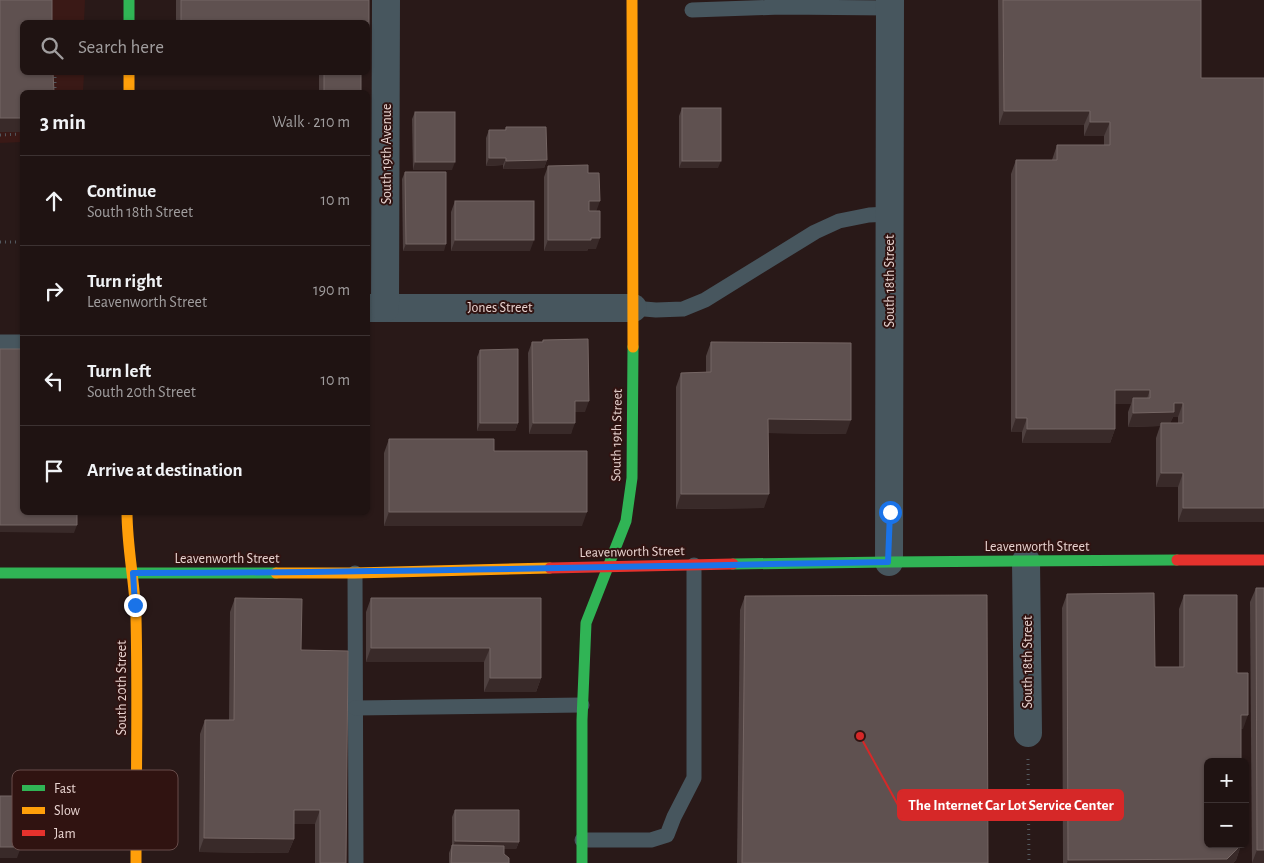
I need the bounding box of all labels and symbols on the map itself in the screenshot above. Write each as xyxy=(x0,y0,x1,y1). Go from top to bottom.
street label: South 19th Avenue xyxy=(380,104,394,204)
street label: South 18th Street xyxy=(883,234,897,327)
street label: Jones Street xyxy=(468,301,533,315)
street label: South 19th Street xyxy=(609,388,625,482)
route start xyxy=(879,501,902,524)
street label: Leavenworth Street xyxy=(984,540,1090,554)
street label: Leavenworth Street xyxy=(579,544,685,560)
street label: Leavenworth Street xyxy=(174,552,280,566)
route end xyxy=(124,594,147,617)
street label: South 18th Street xyxy=(1021,615,1035,708)
street label: South 20th Street xyxy=(115,640,129,736)
legend xyxy=(12,770,178,850)
text: Fast xyxy=(54,782,76,796)
callout: The Internet Car Lot Service Center xyxy=(898,790,1123,820)
text: The Internet Car Lot Service Center xyxy=(908,798,1115,813)
text: Slow xyxy=(54,804,81,818)
text: Jam xyxy=(54,827,76,841)

